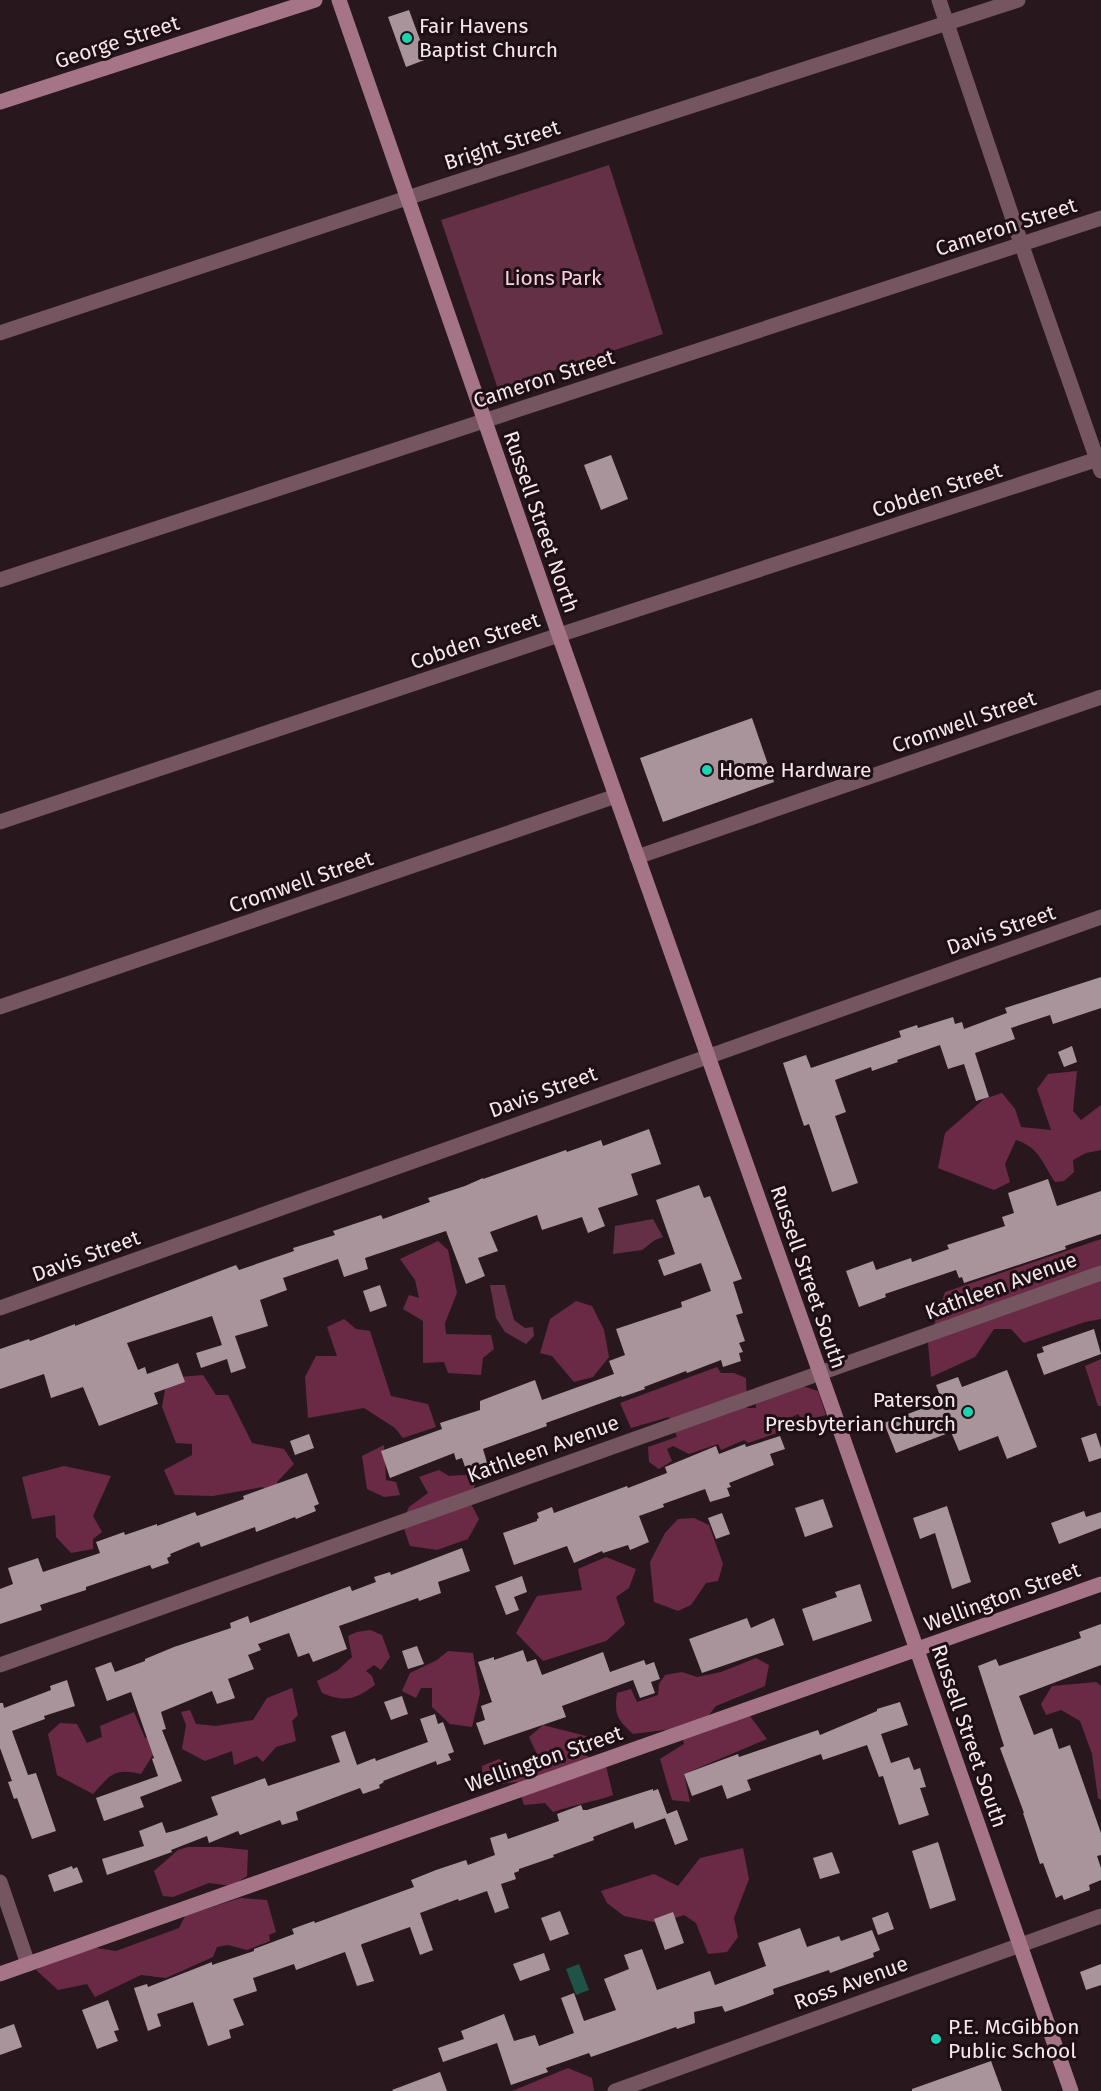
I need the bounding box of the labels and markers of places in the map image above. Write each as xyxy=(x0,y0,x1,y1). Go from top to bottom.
place label: Fair Havens Baptist Church xyxy=(419,13,558,63)
marker: Fair Havens Baptist Church xyxy=(400,31,414,45)
place label: Home Hardware xyxy=(719,757,871,783)
marker: Home Hardware xyxy=(700,763,714,777)
place label: Paterson Presbyterian Church xyxy=(765,1387,956,1437)
marker: Paterson Presbyterian Church xyxy=(961,1405,975,1419)
place label: P.E. McGibbon Public School xyxy=(948,2014,1080,2064)
marker: P.E. McGibbon Public School xyxy=(929,2032,943,2046)

